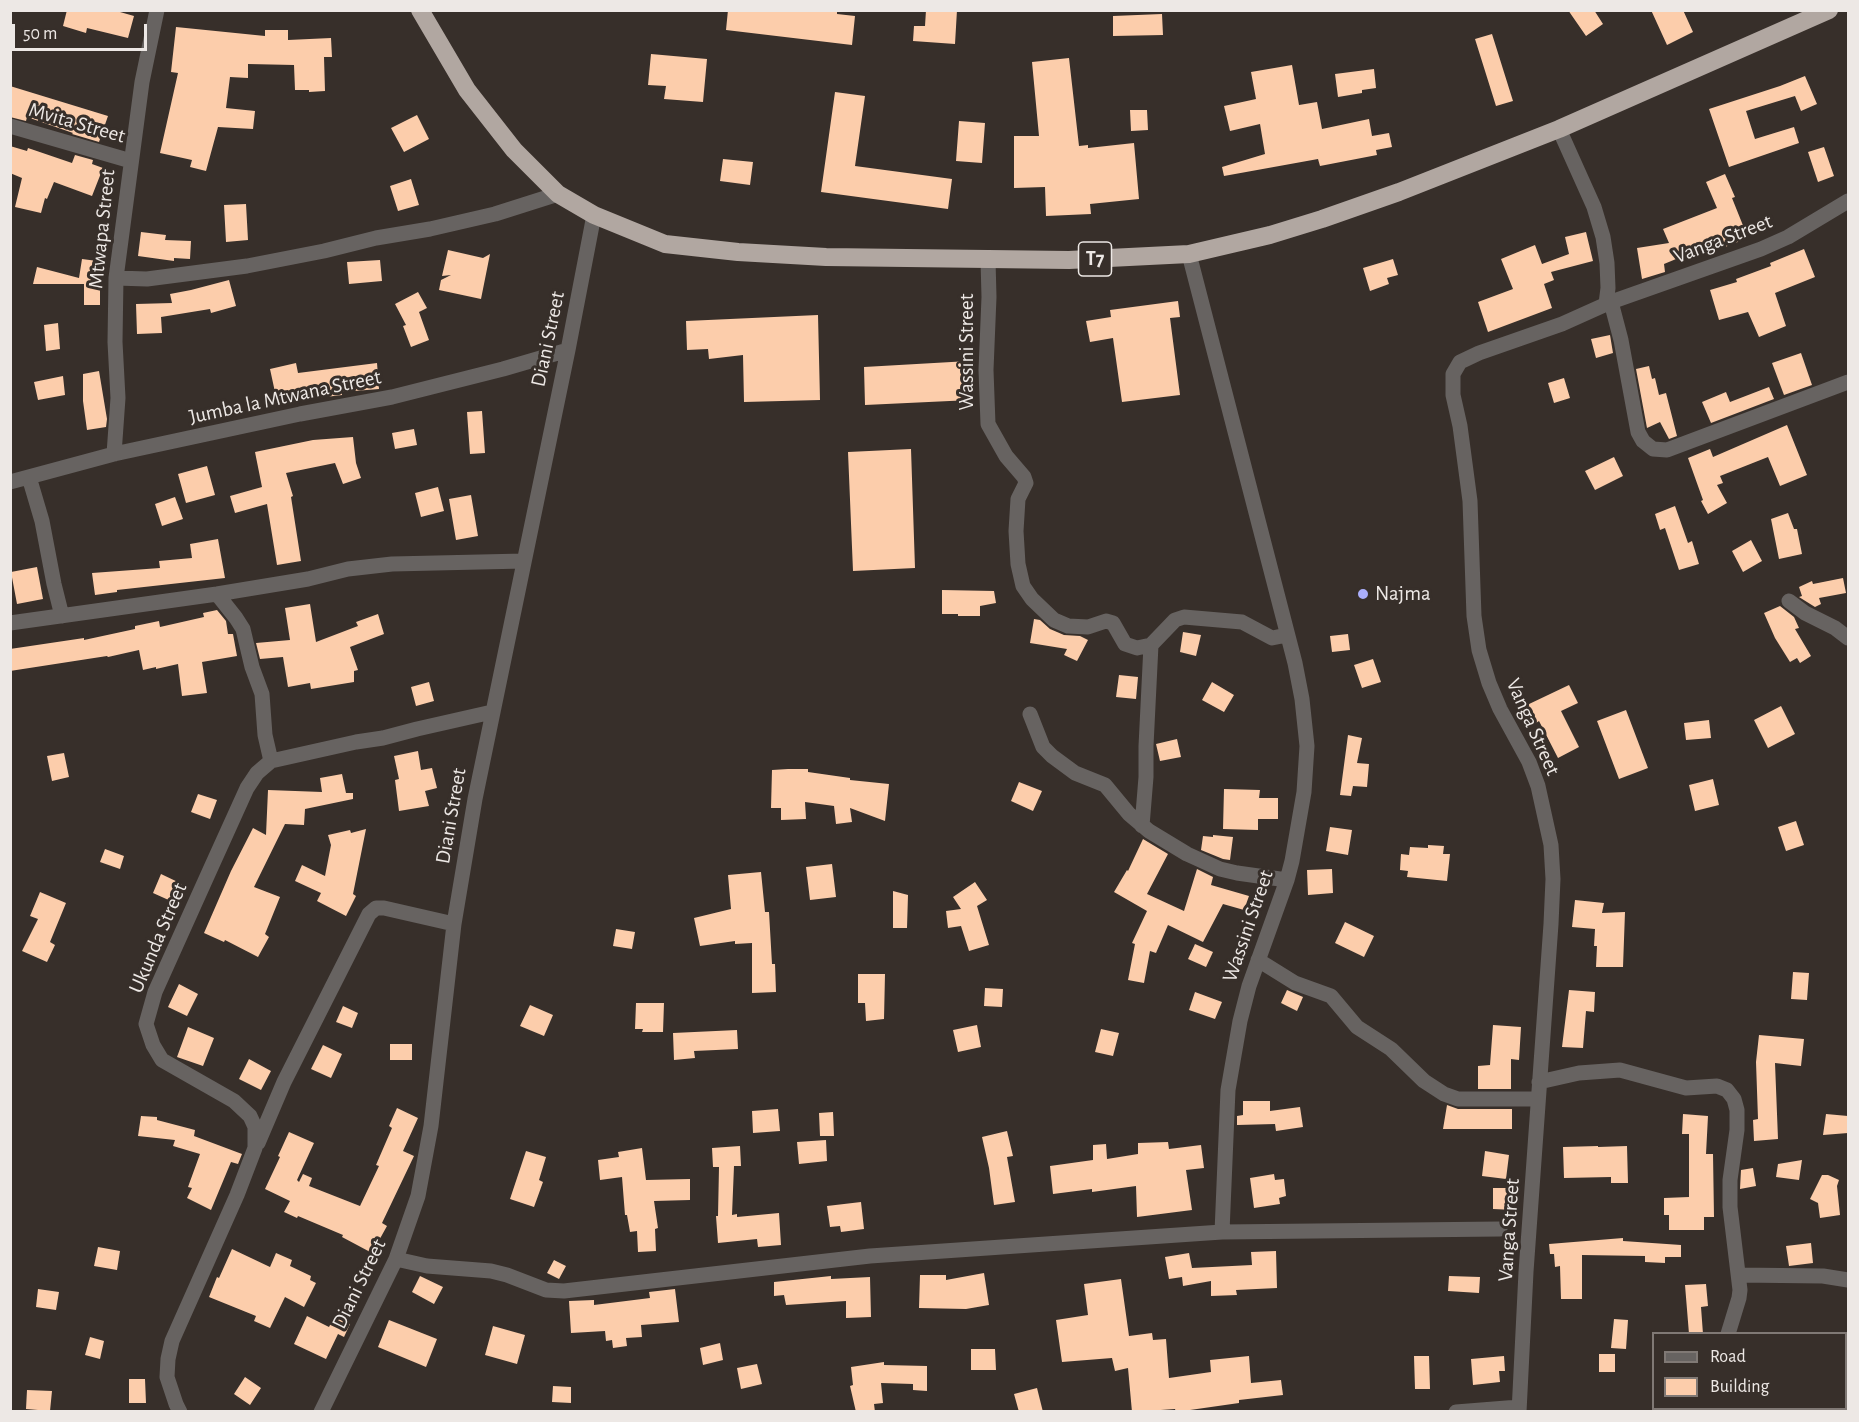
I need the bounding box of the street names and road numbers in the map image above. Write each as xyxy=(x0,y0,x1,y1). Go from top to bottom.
street label: Mvita Street xyxy=(26,97,128,149)
street label: Mtwapa Street xyxy=(83,168,121,290)
street label: Vanga Street xyxy=(1670,209,1776,269)
road number: T7 xyxy=(1078,242,1112,276)
street label: Diani Street xyxy=(526,289,570,389)
street label: Wassini Street xyxy=(954,294,980,410)
street label: Jumba la Mtwana Street xyxy=(187,364,383,430)
street label: Vanga Street xyxy=(1500,675,1566,779)
street label: Diani Street xyxy=(430,766,472,866)
street label: Wassini Street xyxy=(1217,867,1279,985)
street label: Ukunda Street xyxy=(123,879,193,997)
street label: Vanga Street xyxy=(1493,1177,1525,1283)
street label: Diani Street xyxy=(326,1235,392,1333)

